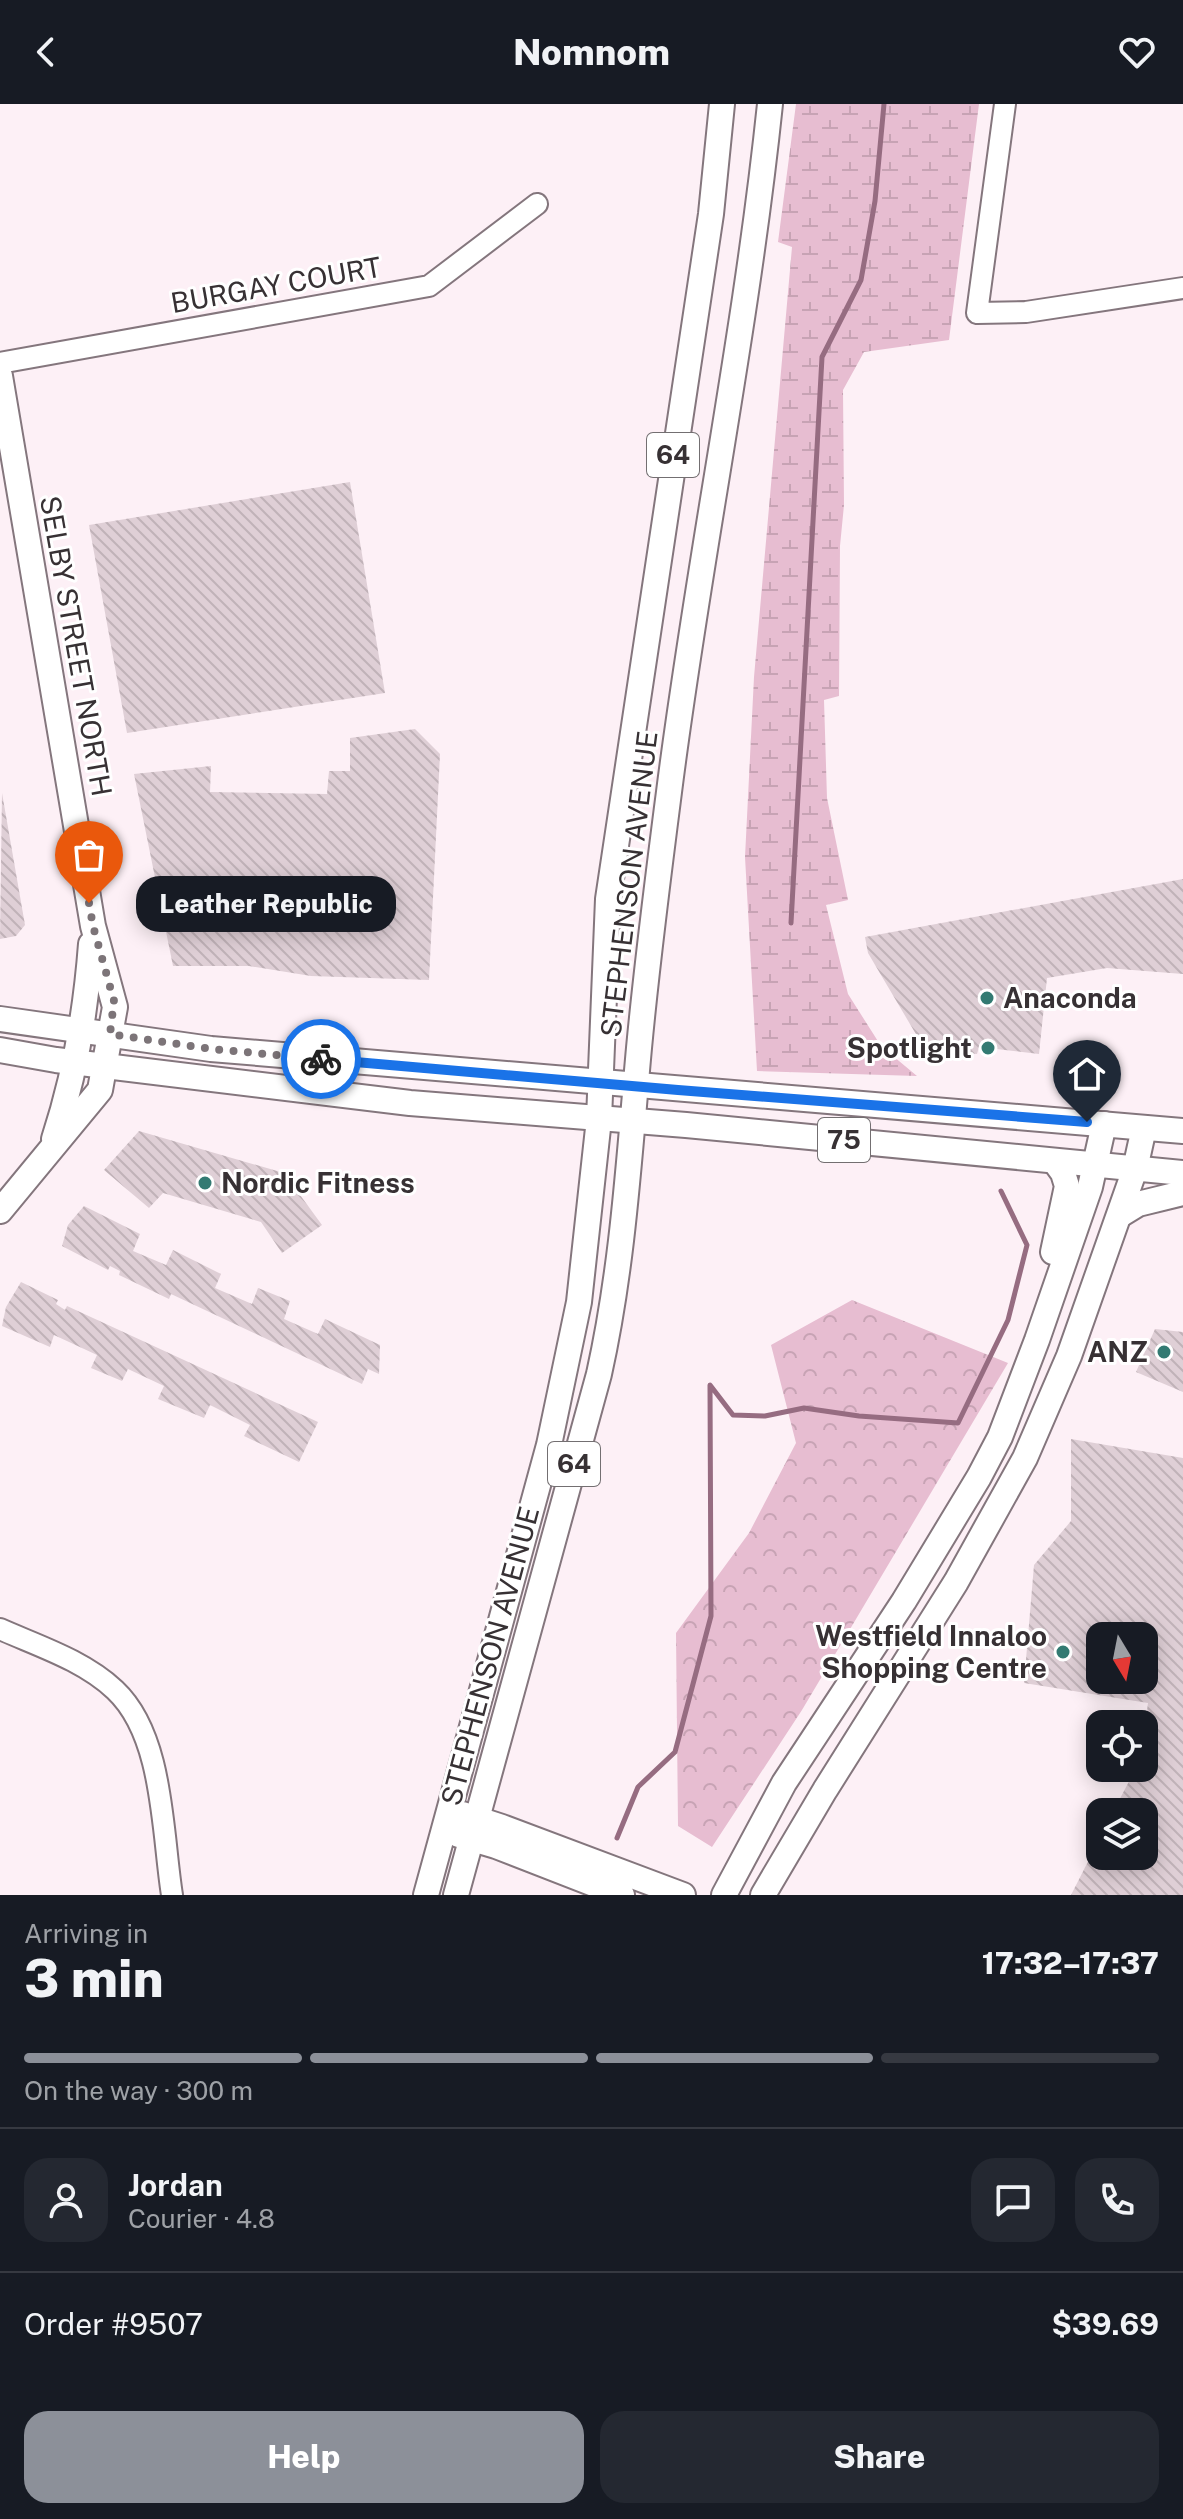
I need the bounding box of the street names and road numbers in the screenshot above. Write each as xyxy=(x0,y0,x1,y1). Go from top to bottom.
street label: BURGAY COURT xyxy=(168,250,384,319)
road number: 64 xyxy=(647,433,699,477)
street label: SELBY STREET NORTH xyxy=(34,493,119,799)
street label: STEPHENSON AVENUE xyxy=(593,729,664,1039)
road number: 75 xyxy=(818,1118,870,1162)
road number: 64 xyxy=(548,1442,600,1486)
street label: STEPHENSON AVENUE xyxy=(434,1503,545,1809)

